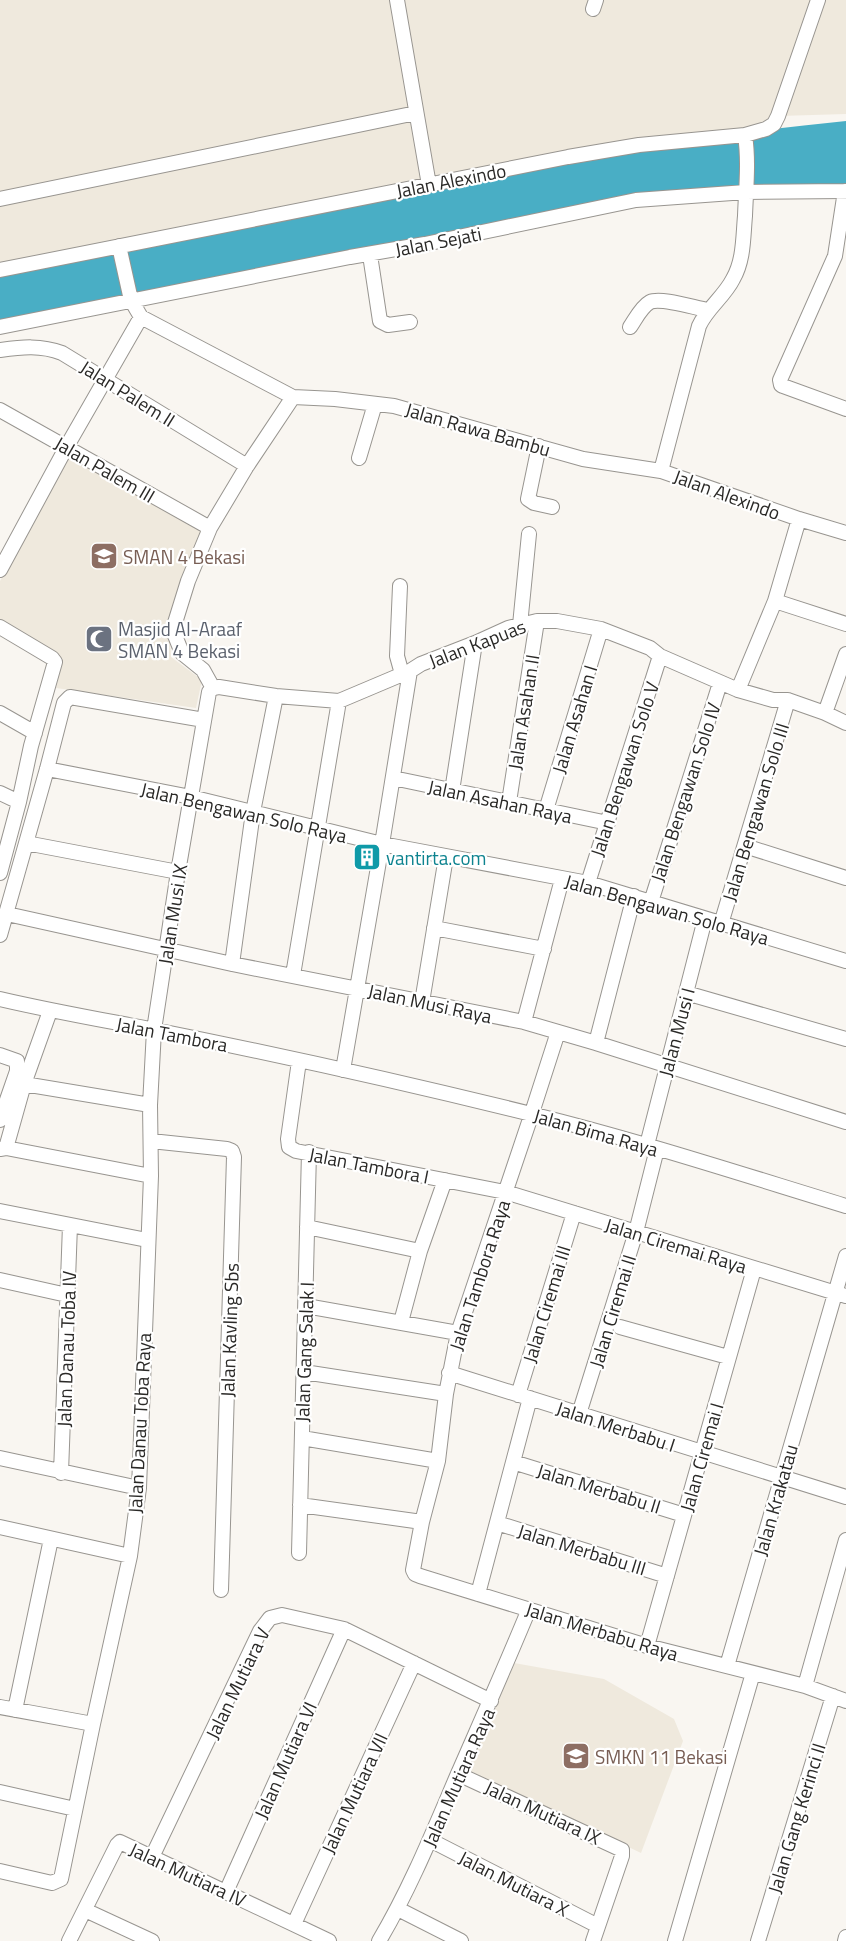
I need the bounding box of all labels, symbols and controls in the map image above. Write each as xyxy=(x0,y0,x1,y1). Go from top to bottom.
street label: Jalan Alexindo xyxy=(393,155,509,205)
street label: Jalan Sejati xyxy=(392,218,484,264)
street label: Jalan Palem II xyxy=(75,352,181,434)
street label: Jalan Rawa Bambu xyxy=(402,394,554,464)
street label: Jalan Palem III xyxy=(49,428,161,510)
street label: Jalan Alexindo xyxy=(670,461,784,527)
school or university icon: SMAN 4 Bekasi xyxy=(89,541,119,571)
place label: SMAN 4 Bekasi xyxy=(123,542,245,571)
street label: Jalan Kapuas xyxy=(424,611,530,675)
place label: Masjid Al-Araaf SMAN 4 Bekasi xyxy=(118,614,243,665)
mosque icon: Masjid Al-Araaf SMAN 4 Bekasi xyxy=(84,624,114,654)
street label: Jalan Asahan II xyxy=(500,652,546,772)
street label: Jalan Asahan I xyxy=(544,661,604,777)
street label: Jalan Bengawan Solo V xyxy=(582,678,666,860)
street label: Jalan Bengawan Solo IV xyxy=(642,699,728,885)
street label: Jalan Bengawan Solo III xyxy=(714,719,796,905)
street label: Jalan Asahan Raya xyxy=(425,772,575,831)
street label: Jalan Bengawan Solo Raya xyxy=(138,774,351,850)
building icon: vantirta.com xyxy=(352,842,382,872)
place label: vantirta.com xyxy=(386,843,486,872)
street label: Jalan Musi IX xyxy=(150,861,194,967)
street label: Jalan Bengawan Solo Raya xyxy=(562,866,773,952)
street label: Jalan Musi Raya xyxy=(365,976,495,1030)
street label: Jalan Musi I xyxy=(650,984,702,1080)
street label: Jalan Tambora xyxy=(114,1009,231,1059)
street label: Jalan Bima Raya xyxy=(530,1100,662,1164)
street label: Jalan Tambora I xyxy=(306,1139,432,1191)
street label: Jalan Tambora Raya xyxy=(441,1195,517,1354)
street label: Jalan Ciremai Raya xyxy=(601,1210,751,1281)
street label: Jalan Ciremai III xyxy=(514,1242,578,1366)
street label: Jalan Ciremai II xyxy=(581,1251,643,1371)
street label: Jalan Kavling Sbs xyxy=(212,1262,246,1398)
street label: Jalan Danau Toba IV xyxy=(49,1270,83,1428)
street label: Jalan Gang Salak I xyxy=(287,1281,321,1423)
street label: Jalan Danau Toba Raya xyxy=(120,1332,158,1514)
street label: Jalan Merbabu I xyxy=(553,1393,679,1459)
street label: Jalan Ciremai I xyxy=(672,1399,730,1515)
street label: Jalan Krakatau xyxy=(745,1441,805,1559)
street label: Jalan Merbabu II xyxy=(533,1455,665,1521)
street label: Jalan Merbabu III xyxy=(514,1516,650,1582)
street label: Jalan Merbabu Raya xyxy=(522,1594,683,1668)
street label: Jalan Mutiara V xyxy=(197,1622,277,1744)
street label: Jalan Mutiara VI xyxy=(246,1697,324,1823)
street label: Jalan Mutiara Raya xyxy=(414,1702,502,1851)
street label: Jalan Mutiara VII xyxy=(313,1728,395,1858)
street label: Jalan Gang Kerinci II xyxy=(759,1739,833,1897)
school or university icon: SMKN 11 Bekasi xyxy=(561,1741,591,1771)
place label: SMKN 11 Bekasi xyxy=(595,1742,727,1771)
street label: Jalan Mutiara IX xyxy=(480,1772,606,1852)
street label: Jalan Mutiara IV xyxy=(125,1834,251,1914)
street label: Jalan Mutiara X xyxy=(454,1843,575,1923)

